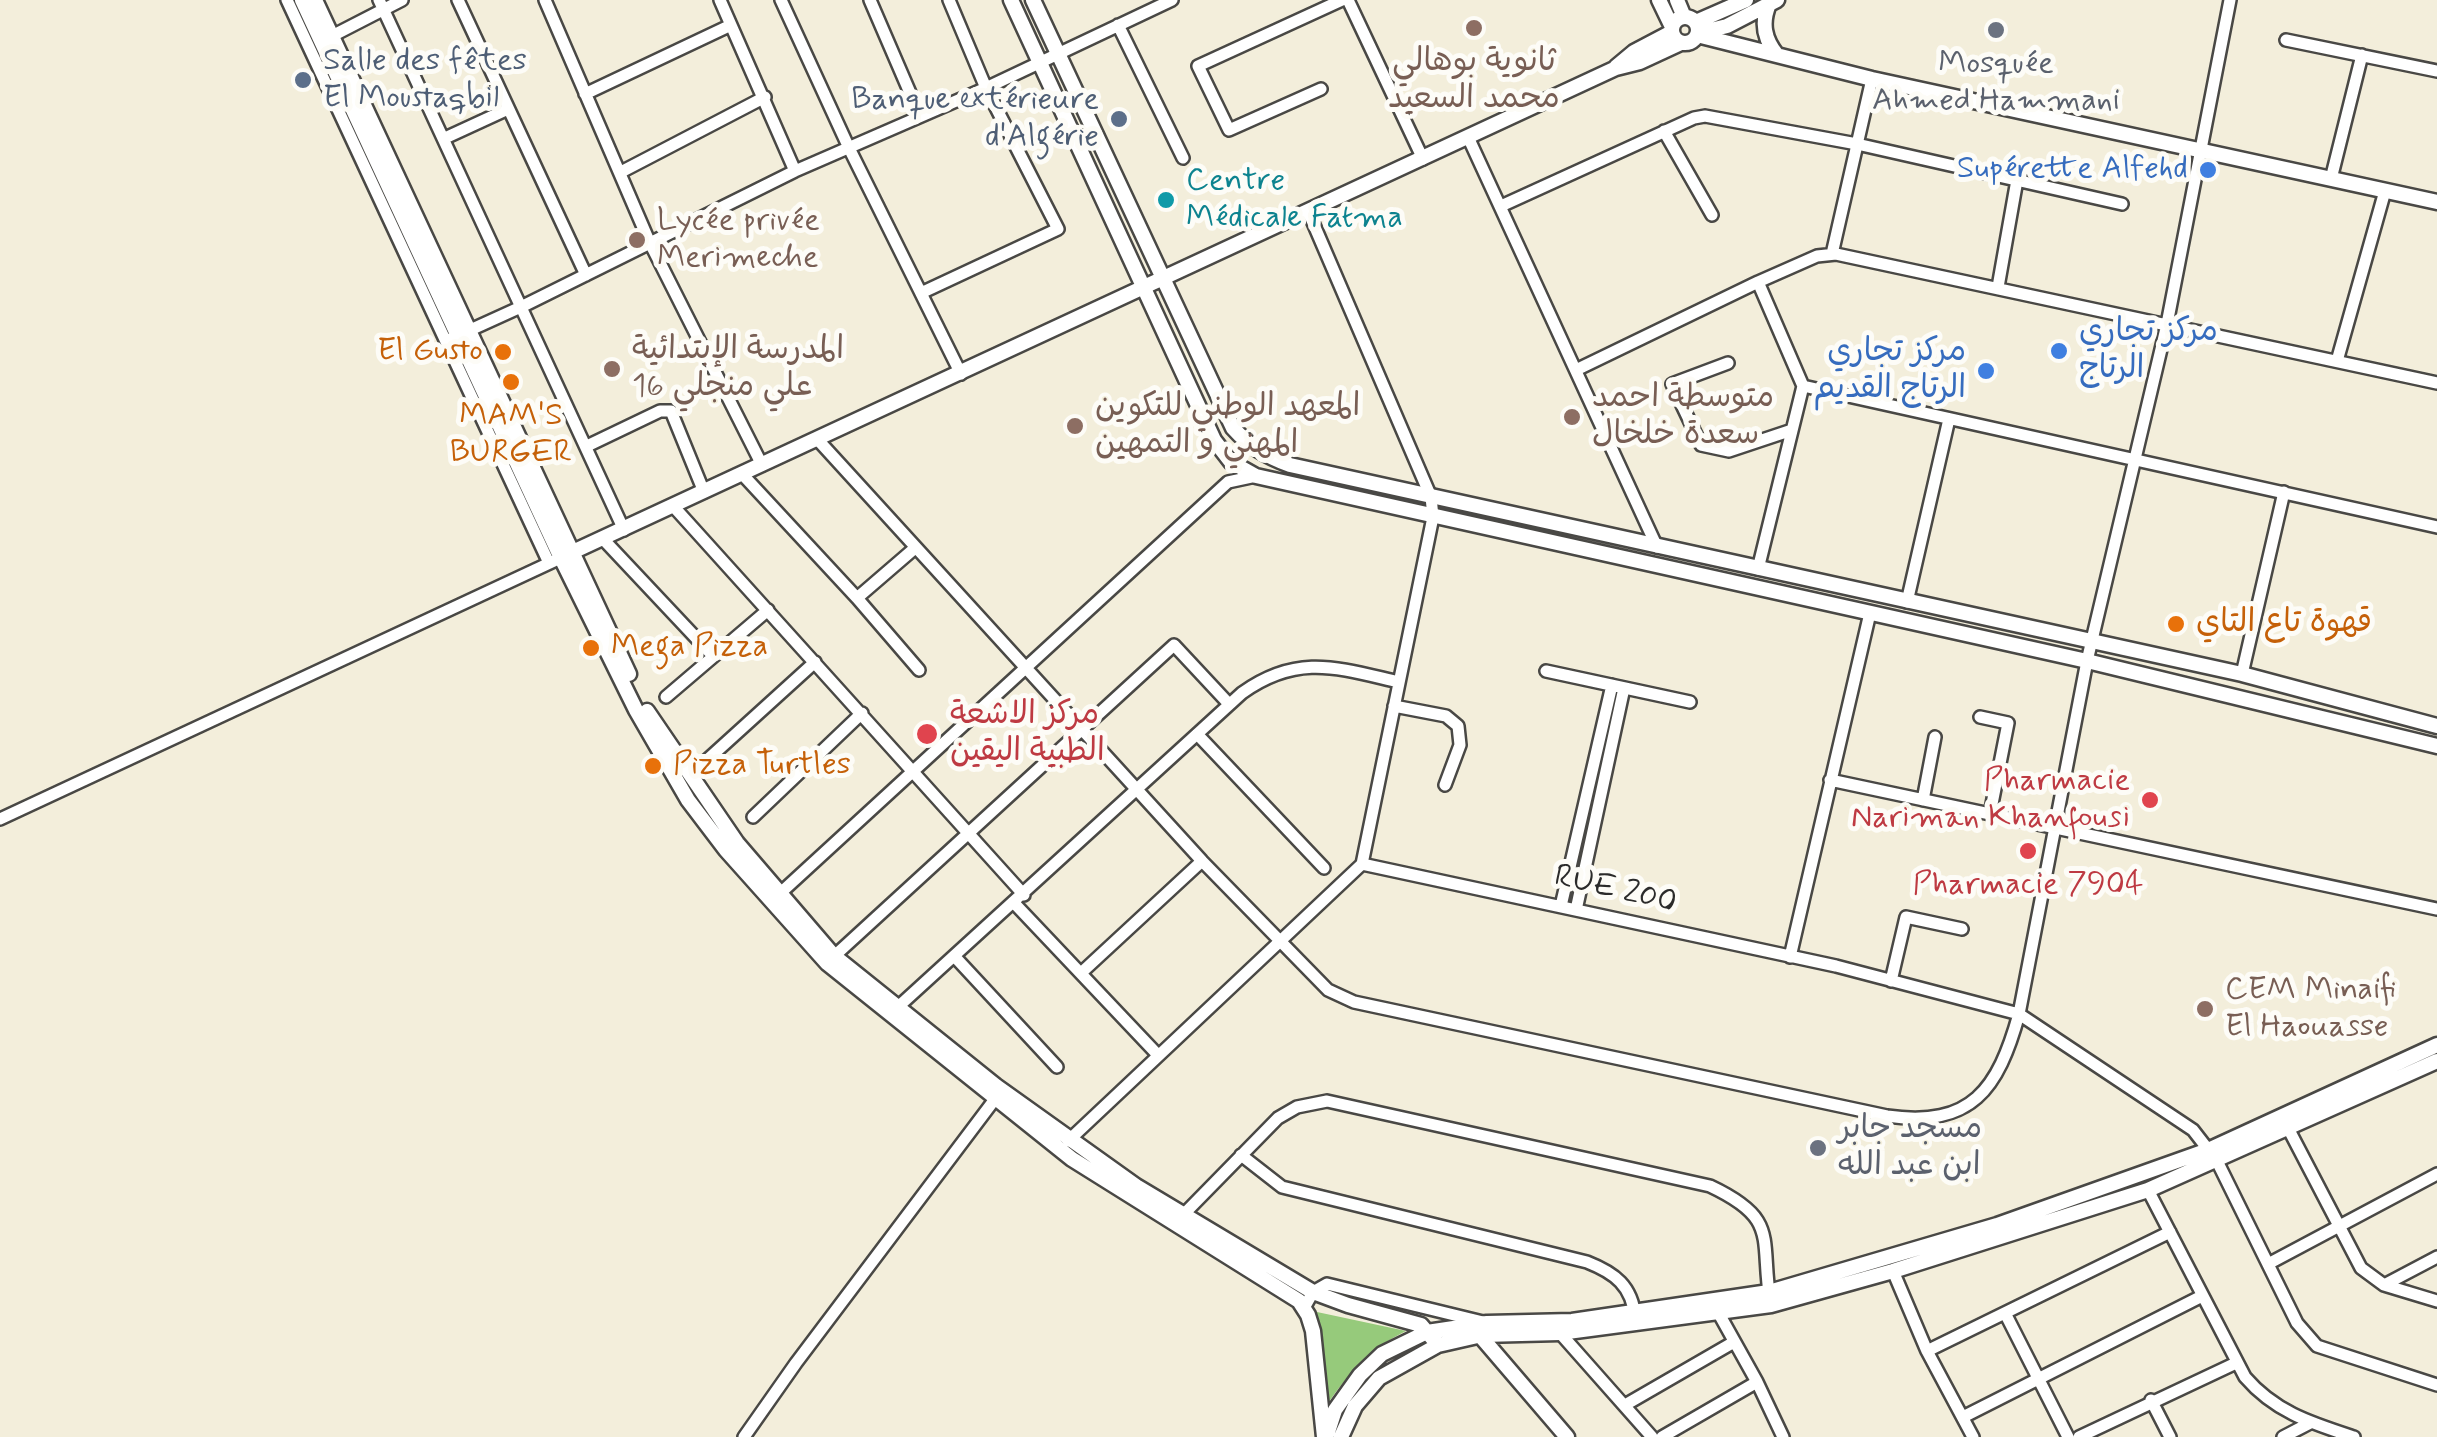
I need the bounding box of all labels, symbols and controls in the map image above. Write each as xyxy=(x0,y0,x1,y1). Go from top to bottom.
marker: ثانوية بوهالي محمد السعيد xyxy=(1463,17,1485,39)
marker: Mosquée Ahmed Hammani xyxy=(1985,19,2007,41)
place label: Salle des fêtes El Moustaqbil xyxy=(323,43,527,118)
place label: ثانوية بوهالي محمد السعيد xyxy=(1388,44,1560,119)
place label: Mosquée Ahmed Hammani xyxy=(1872,46,2120,121)
marker: Salle des fêtes El Moustaqbil xyxy=(292,69,314,91)
place label: Banque extérieure d'Algérie xyxy=(851,82,1099,157)
marker: Banque extérieure d'Algérie xyxy=(1108,108,1130,130)
place label: Supérette Alfehd xyxy=(1957,151,2188,189)
marker: Supérette Alfehd xyxy=(2197,159,2219,181)
place label: Centre Médicale Fatma xyxy=(1186,163,1403,238)
marker: Centre Médicale Fatma xyxy=(1155,189,1177,211)
place label: Lycée privée Merimeche xyxy=(657,203,820,278)
marker: Lycée privée Merimeche xyxy=(626,229,648,251)
place label: مركز تجاري الرتاج xyxy=(2079,314,2218,389)
place label: المدرسة الإبتدائية علي منجلي 16 xyxy=(632,332,844,407)
place label: El Gusto xyxy=(377,333,483,371)
place label: مركز تجاري الرتاج القديم xyxy=(1813,334,1966,409)
marker: مركز تجاري الرتاج xyxy=(2048,340,2070,362)
marker: El Gusto xyxy=(492,341,514,363)
marker: المدرسة الإبتدائية علي منجلي 16 xyxy=(601,358,623,380)
marker: مركز تجاري الرتاج القديم xyxy=(1975,360,1997,382)
marker: MAM'S BURGER xyxy=(500,371,522,393)
place label: متوسطة احمد سعدة خلخال xyxy=(1592,380,1774,455)
place label: المعهد الوطني للتكوين المهني و التمهين xyxy=(1095,389,1360,464)
place label: MAM'S BURGER xyxy=(450,398,572,473)
marker: متوسطة احمد سعدة خلخال xyxy=(1561,406,1583,428)
marker: المعهد الوطني للتكوين المهني و التمهين xyxy=(1064,415,1086,437)
place label: قهوة تاع التاي xyxy=(2196,605,2372,643)
marker: قهوة تاع التاي xyxy=(2165,613,2187,635)
place label: Mega Pizza xyxy=(611,629,768,667)
marker: Mega Pizza xyxy=(580,637,602,659)
place label: مركز الاشعة الطبية اليقين xyxy=(950,697,1105,772)
marker: مركز الاشعة الطبية اليقين xyxy=(914,721,940,747)
place label: Pizza Turtles xyxy=(673,747,851,785)
marker: Pizza Turtles xyxy=(642,755,664,777)
place label: Pharmacie Nariman Khanfousi xyxy=(1851,763,2130,838)
marker: Pharmacie Nariman Khanfousi xyxy=(2139,789,2161,811)
marker: Pharmacie 7904 xyxy=(2017,840,2039,862)
street label: RUE 200 xyxy=(1550,858,1680,924)
place label: Pharmacie 7904 xyxy=(1912,867,2144,905)
place label: CEM Minaifi El Haouasse xyxy=(2225,972,2396,1047)
marker: CEM Minaifi El Haouasse xyxy=(2194,998,2216,1020)
place label: مسجد جابر ابن عبد الله xyxy=(1838,1111,1982,1186)
marker: مسجد جابر ابن عبد الله xyxy=(1807,1137,1829,1159)

